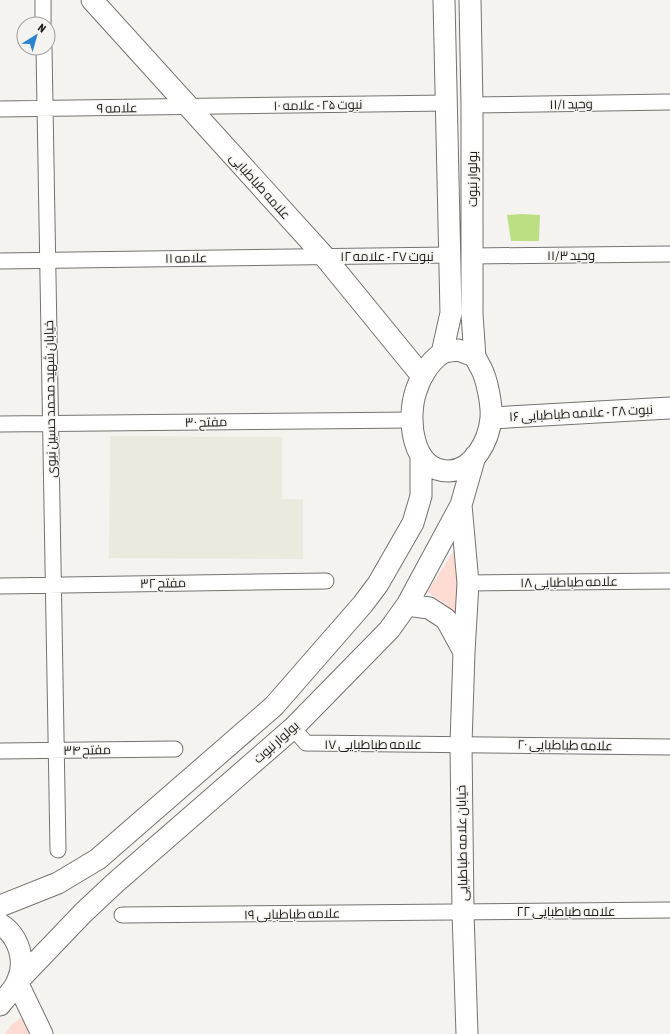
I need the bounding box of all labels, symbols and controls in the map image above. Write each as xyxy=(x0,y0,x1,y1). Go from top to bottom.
north arrow xyxy=(16,16,56,56)
text: N xyxy=(36,21,48,35)
street label: وحید ۱۱/۱ xyxy=(549,96,593,112)
street label: نبوت ۲۵ - علامه ۱۰ xyxy=(273,97,363,113)
street label: علامه ۹ xyxy=(96,100,138,116)
street label: علامه طباطبایی xyxy=(226,150,294,222)
street label: بولوار نبوت xyxy=(465,151,480,207)
street label: وحید ۱۱/۳ xyxy=(547,248,595,263)
street label: نبوت ۲۷ - علامه ۱۲ xyxy=(340,249,434,264)
street label: علامه ۱۱ xyxy=(165,250,207,266)
street label: خیابان شهید محمد حسین نبوی xyxy=(41,320,59,478)
street label: نبوت ۲۸ - علامه طباطبایی ۱۶ xyxy=(509,402,653,424)
street label: مفتح ۳۰ xyxy=(185,414,227,431)
street label: علامه طباطبایی ۱۸ xyxy=(520,574,618,590)
street label: مفتح ۳۲ xyxy=(140,575,186,592)
street label: بولوار نبوت xyxy=(250,718,302,766)
street label: علامه طباطبایی ۱۷ xyxy=(324,737,422,752)
street label: علامه طباطبایی ۲۰ xyxy=(517,737,613,753)
street label: مفتح ۳۴ xyxy=(63,742,111,759)
street label: خیابان علامه طباطبایی xyxy=(453,785,471,901)
street label: علامه طباطبایی ۲۲ xyxy=(516,904,616,919)
street label: علامه طباطبایی ۱۹ xyxy=(244,906,340,922)

